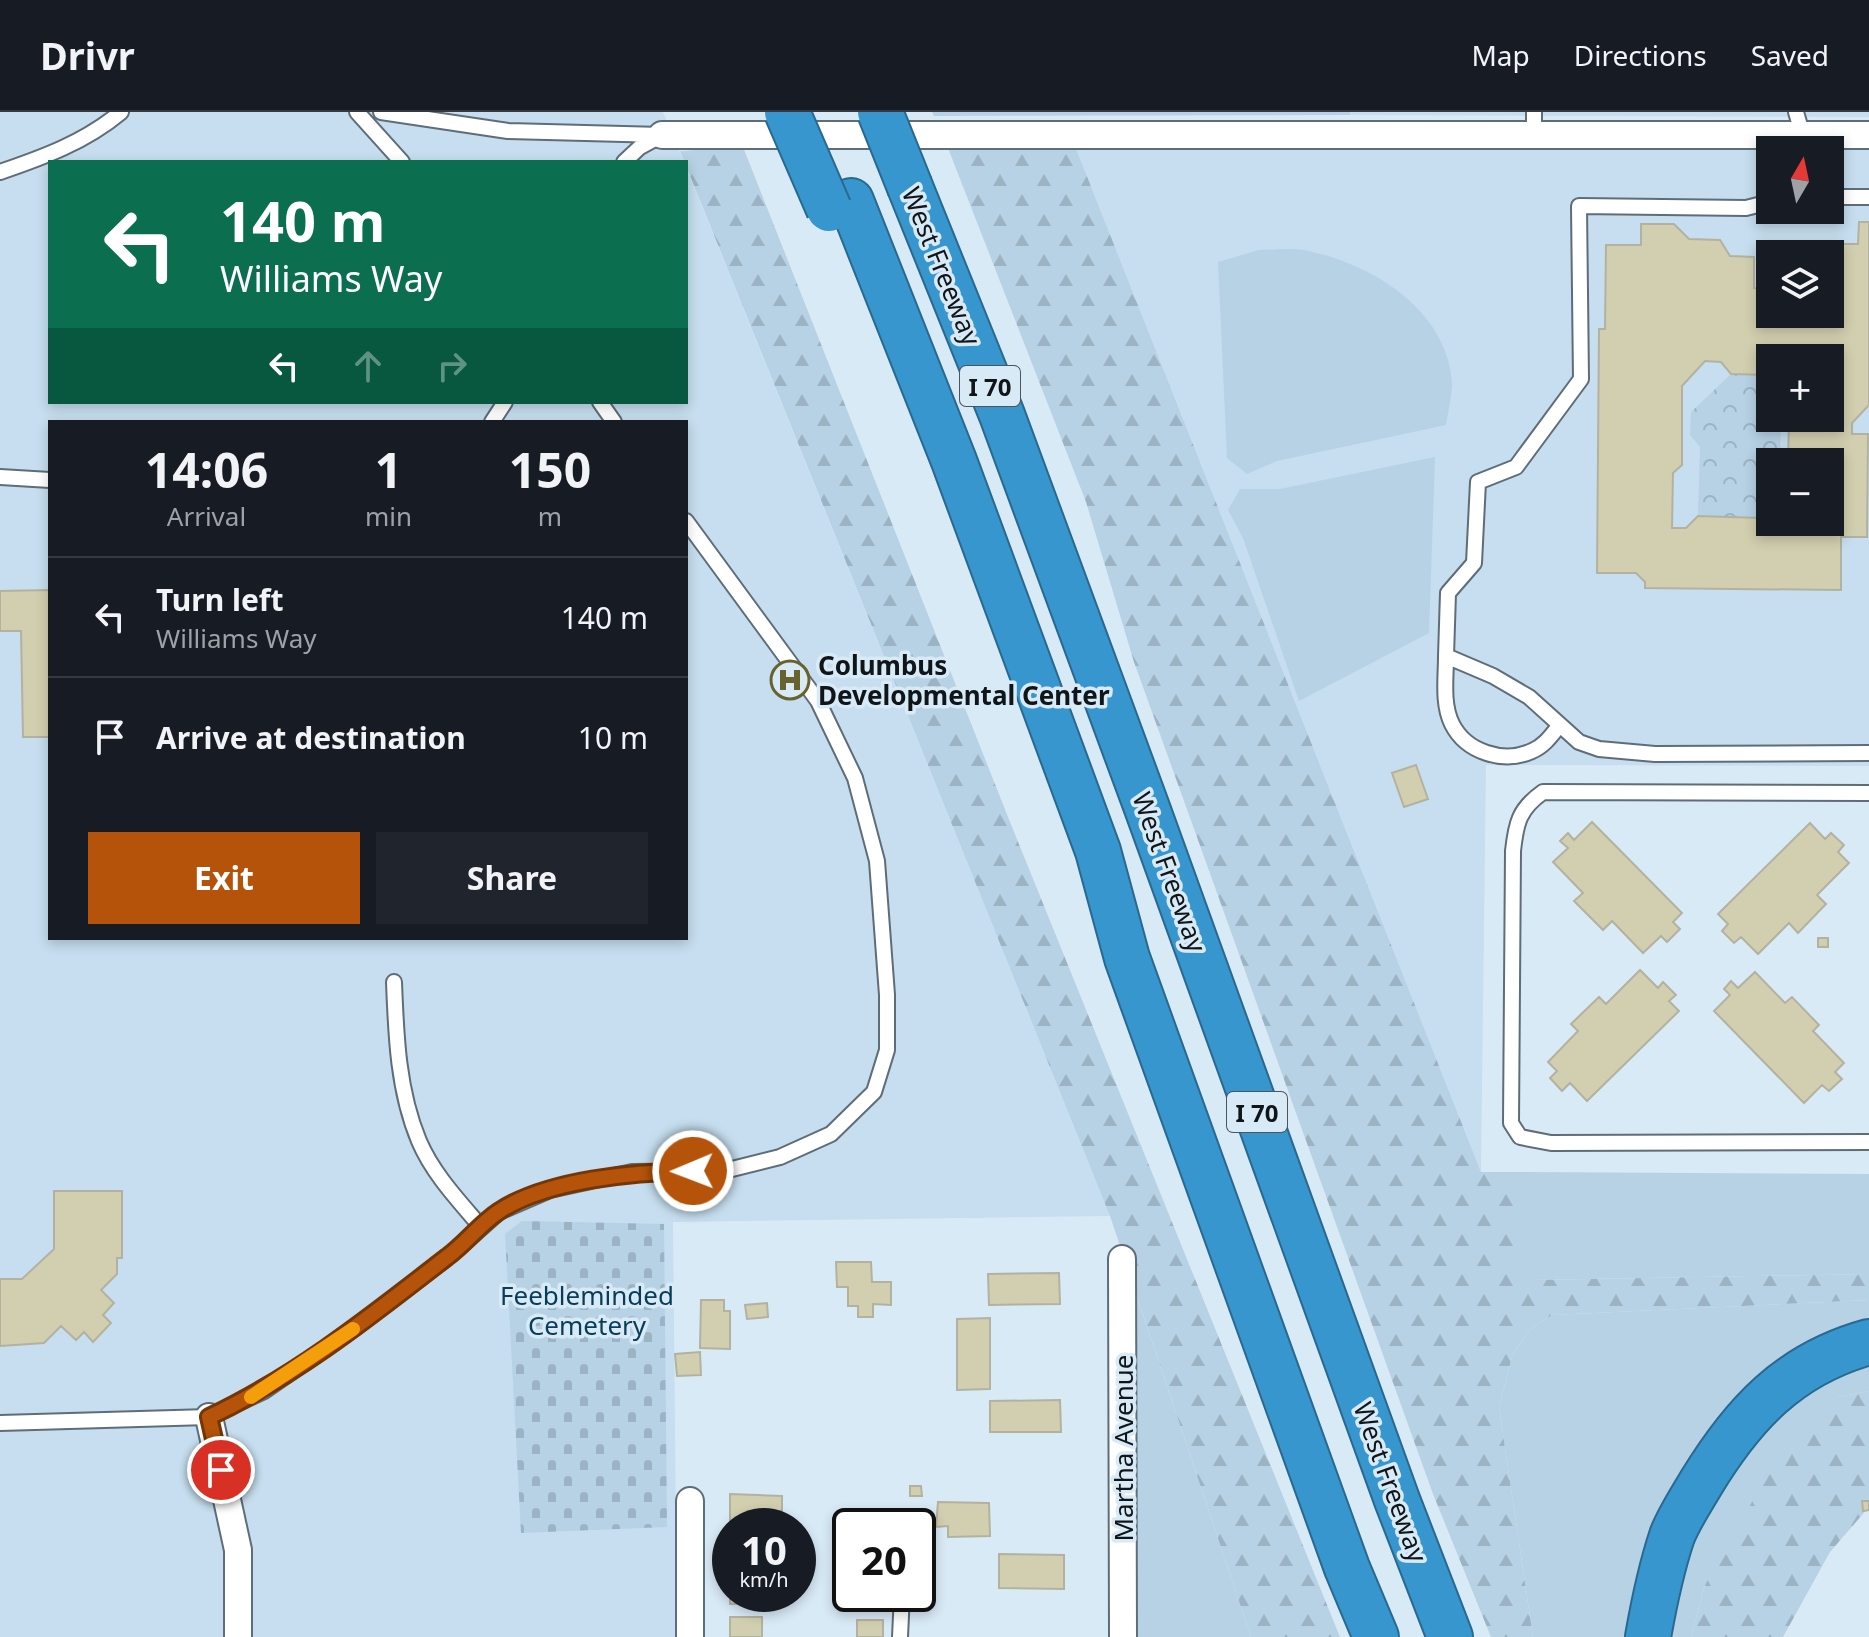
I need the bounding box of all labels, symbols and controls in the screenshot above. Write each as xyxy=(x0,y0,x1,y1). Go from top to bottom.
text: Drivr xyxy=(40,29,135,81)
text: Map xyxy=(1471,36,1530,74)
text: Directions xyxy=(1574,36,1707,74)
text: Saved xyxy=(1751,36,1829,74)
north arrow xyxy=(1756,136,1844,224)
map controls xyxy=(1756,136,1844,536)
street label: West Freeway xyxy=(894,181,990,351)
text: 140 m xyxy=(220,182,385,258)
icon: left xyxy=(88,192,192,296)
button: layers xyxy=(1756,240,1844,328)
text: Williams Way xyxy=(220,254,442,303)
icon: left xyxy=(262,344,306,388)
icon: ahead xyxy=(346,344,390,388)
icon: right xyxy=(430,344,474,388)
button: + xyxy=(1756,344,1844,432)
road number: I 70 xyxy=(960,366,1020,406)
text: 14:06 xyxy=(145,437,268,502)
text: 1 xyxy=(375,437,402,502)
text: 150 xyxy=(509,437,591,502)
button: − xyxy=(1756,448,1844,536)
text: Arrival xyxy=(167,498,246,534)
text: min xyxy=(365,498,412,534)
text: m xyxy=(538,498,562,534)
text: Turn left xyxy=(156,579,284,620)
icon: left xyxy=(88,595,132,639)
text: 140 m xyxy=(561,597,648,638)
text: Williams Way xyxy=(156,620,317,656)
place label: Columbus Developmental Center xyxy=(818,647,1110,713)
hospital icon: Columbus Developmental Center xyxy=(769,659,811,701)
icon: arrive xyxy=(88,715,132,759)
text: Arrive at destination xyxy=(156,717,466,758)
text: 10 m xyxy=(578,717,648,758)
street label: West Freeway xyxy=(1124,787,1216,958)
button: Exit xyxy=(88,832,360,924)
button: Share xyxy=(376,832,648,924)
road number: I 70 xyxy=(1227,1092,1287,1132)
position arrow xyxy=(651,1129,735,1213)
park label: Feebleminded Cemetery xyxy=(500,1277,674,1343)
street label: Martha Avenue xyxy=(1105,1355,1141,1542)
street label: West Freeway xyxy=(1345,1397,1437,1568)
pin xyxy=(187,1436,255,1504)
icon: arrive xyxy=(199,1448,243,1492)
speed limit sign: 20 xyxy=(832,1508,936,1612)
text: 10 xyxy=(741,1522,787,1577)
text: km/h xyxy=(739,1566,789,1593)

